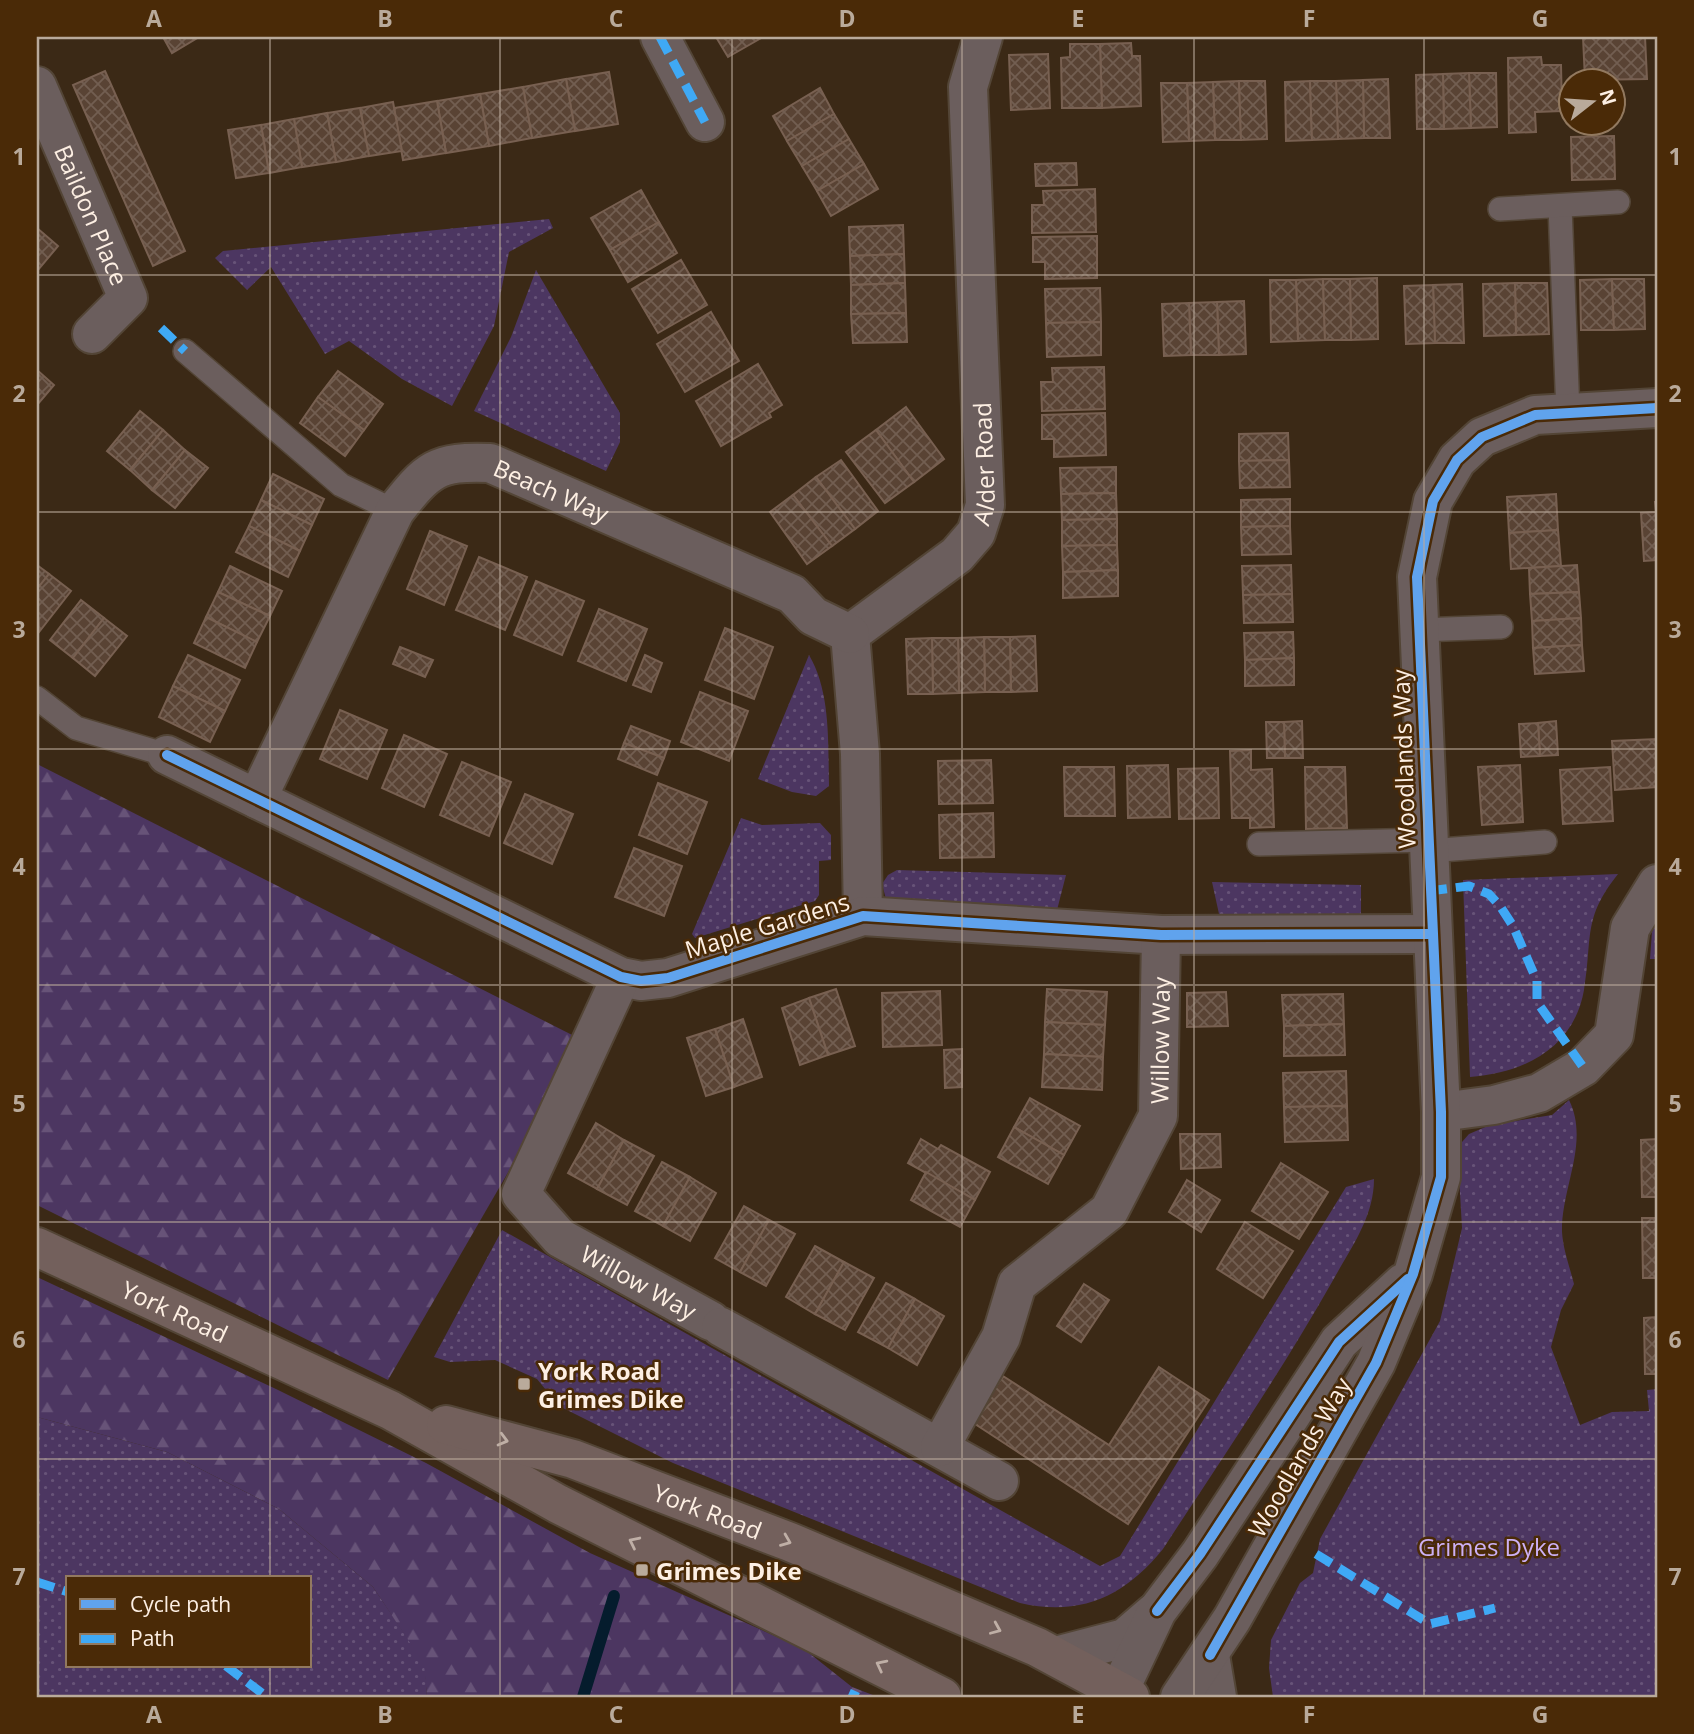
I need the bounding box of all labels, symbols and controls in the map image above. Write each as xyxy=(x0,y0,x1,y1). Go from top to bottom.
text: A xyxy=(146,2,162,34)
text: B xyxy=(377,2,393,34)
text: C xyxy=(609,2,623,34)
text: D xyxy=(838,2,856,34)
text: E xyxy=(1072,2,1084,34)
text: F xyxy=(1303,2,1315,34)
text: G xyxy=(1532,2,1548,34)
north arrow xyxy=(1558,66,1628,136)
text: N xyxy=(1594,86,1623,108)
street label: Baildon Place xyxy=(47,139,137,290)
text: 1 xyxy=(12,140,26,172)
text: 1 xyxy=(1668,140,1682,172)
text: 2 xyxy=(12,377,26,409)
text: 2 xyxy=(1668,377,1682,409)
street label: Alder Road xyxy=(963,402,1001,529)
street label: Beach Way xyxy=(489,450,615,530)
text: 3 xyxy=(12,613,26,645)
text: 3 xyxy=(1668,613,1682,645)
street label: Woodlands Way xyxy=(1383,668,1423,849)
text: 4 xyxy=(12,850,26,882)
text: 4 xyxy=(1668,850,1682,882)
street label: Maple Gardens xyxy=(681,884,853,966)
street label: Willow Way xyxy=(1142,976,1177,1104)
text: 5 xyxy=(12,1087,26,1119)
text: 5 xyxy=(1668,1087,1682,1119)
street label: Willow Way xyxy=(575,1236,704,1327)
street label: York Road xyxy=(116,1272,234,1350)
text: 6 xyxy=(12,1323,26,1355)
text: 6 xyxy=(1668,1323,1682,1355)
place label: York Road Grimes Dike xyxy=(538,1354,684,1415)
street label: Woodlands Way xyxy=(1240,1370,1359,1543)
marker: York Road Grimes Dike xyxy=(516,1376,532,1392)
one-way arrow xyxy=(497,1432,509,1446)
street label: York Road xyxy=(649,1475,767,1546)
park label: Grimes Dyke xyxy=(1418,1530,1560,1563)
one-way arrow xyxy=(780,1532,792,1546)
one-way arrow xyxy=(629,1536,641,1550)
place label: Grimes Dike xyxy=(656,1554,802,1587)
text: 7 xyxy=(12,1560,26,1592)
text: 7 xyxy=(1668,1560,1682,1592)
marker: Grimes Dike xyxy=(634,1562,650,1578)
legend xyxy=(66,1576,312,1668)
text: Cycle path xyxy=(130,1590,231,1618)
one-way arrow xyxy=(989,1621,1001,1635)
text: Path xyxy=(130,1624,175,1652)
one-way arrow xyxy=(876,1660,889,1674)
text: A xyxy=(146,1698,162,1730)
text: B xyxy=(377,1698,393,1730)
text: C xyxy=(609,1698,623,1730)
text: D xyxy=(838,1698,856,1730)
text: E xyxy=(1072,1698,1084,1730)
text: F xyxy=(1303,1698,1315,1730)
text: G xyxy=(1532,1698,1548,1730)

